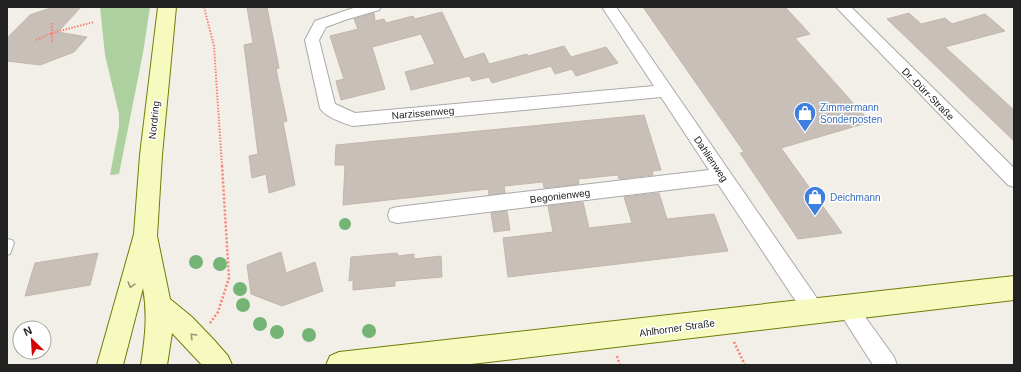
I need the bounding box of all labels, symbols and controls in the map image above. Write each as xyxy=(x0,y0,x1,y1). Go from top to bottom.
street label: Dr.-Dürr-Straße xyxy=(900,66,957,123)
street label: Nordring xyxy=(147,100,161,140)
shop icon: Zimmermann Sonderposten xyxy=(792,100,818,133)
place label: Zimmermann Sonderposten xyxy=(820,102,882,125)
street label: Narzissenweg xyxy=(391,105,455,121)
street label: Dahlienweg xyxy=(692,134,730,184)
shop icon: Deichmann xyxy=(802,184,828,217)
street label: Begonienweg xyxy=(529,187,591,205)
place label: Deichmann xyxy=(830,192,881,203)
one-way arrow xyxy=(127,281,136,288)
street label: Ahlhorner Straße xyxy=(639,317,716,339)
north arrow xyxy=(12,320,52,360)
text: N xyxy=(22,324,34,338)
one-way arrow xyxy=(190,333,198,341)

